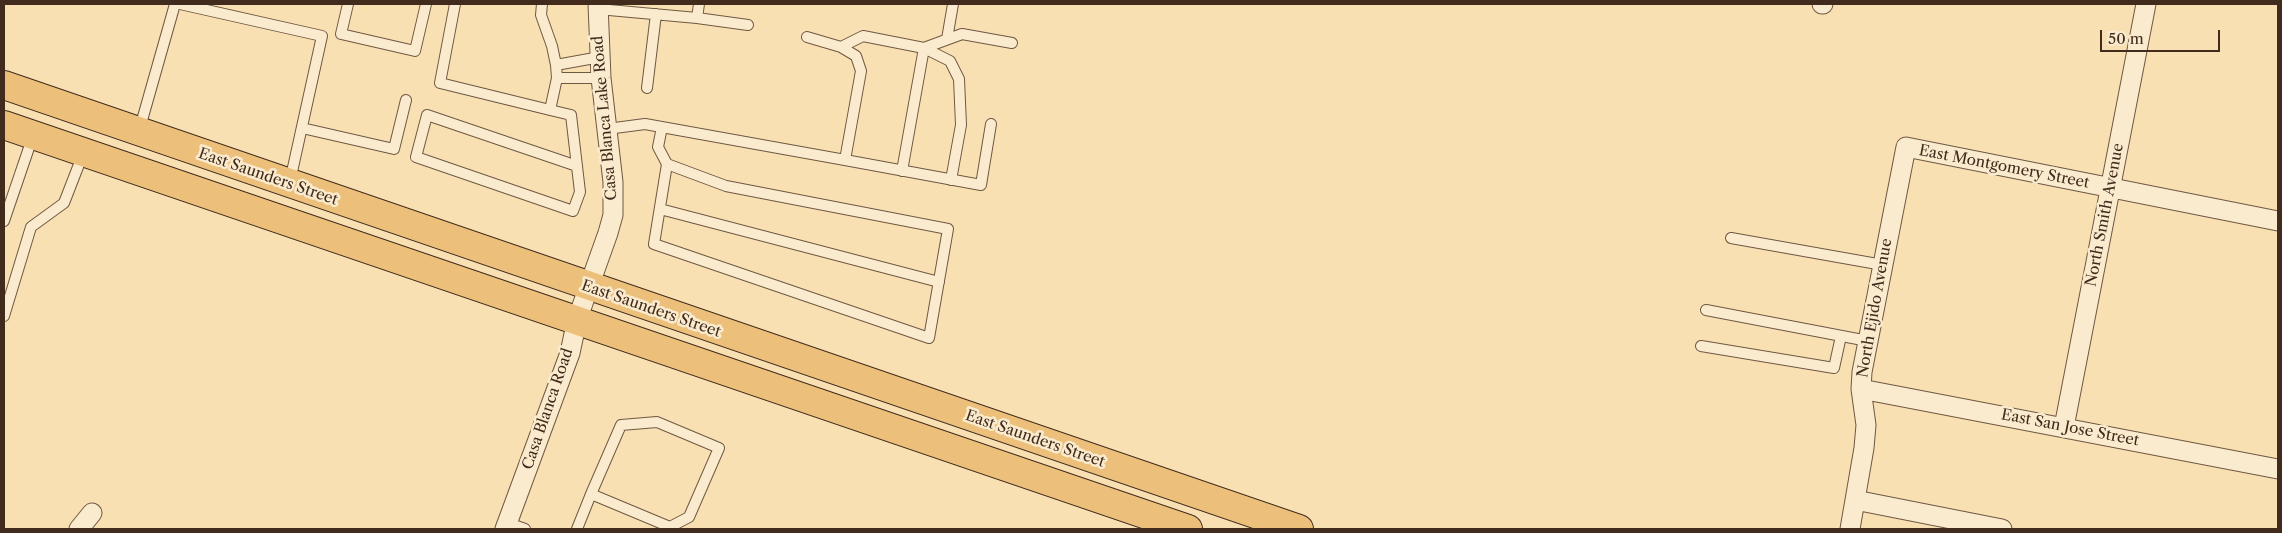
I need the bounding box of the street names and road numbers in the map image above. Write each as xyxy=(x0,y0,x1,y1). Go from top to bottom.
street label: Casa Blanca Lake Road xyxy=(589,35,621,201)
street label: East Montgomery Street xyxy=(1917,142,2091,192)
street label: North Smith Avenue xyxy=(2082,142,2128,288)
street label: East Saunders Street xyxy=(196,145,340,209)
street label: North Ejido Avenue xyxy=(1854,237,1896,379)
street label: East Saunders Street xyxy=(579,277,723,341)
street label: Casa Blanca Road xyxy=(519,346,577,472)
street label: East San Jose Street xyxy=(2000,406,2140,450)
street label: East Saunders Street xyxy=(963,407,1107,471)

